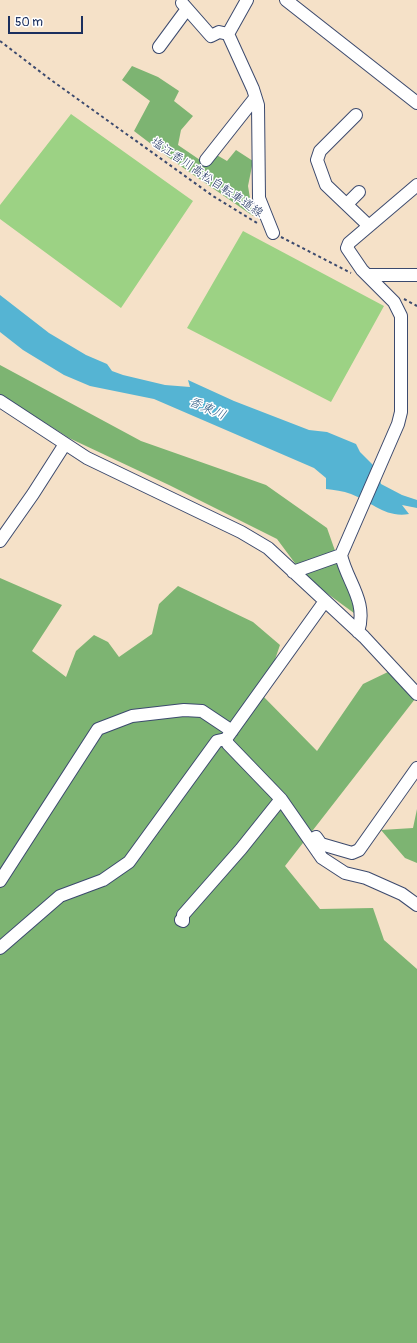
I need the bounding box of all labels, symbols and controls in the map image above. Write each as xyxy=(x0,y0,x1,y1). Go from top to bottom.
scale bar xyxy=(10,8,85,34)
text: 50 m xyxy=(15,15,43,30)
street label: 塩江香川高松自転車道線 xyxy=(148,135,266,221)
water label: 香東川 xyxy=(186,394,228,424)

